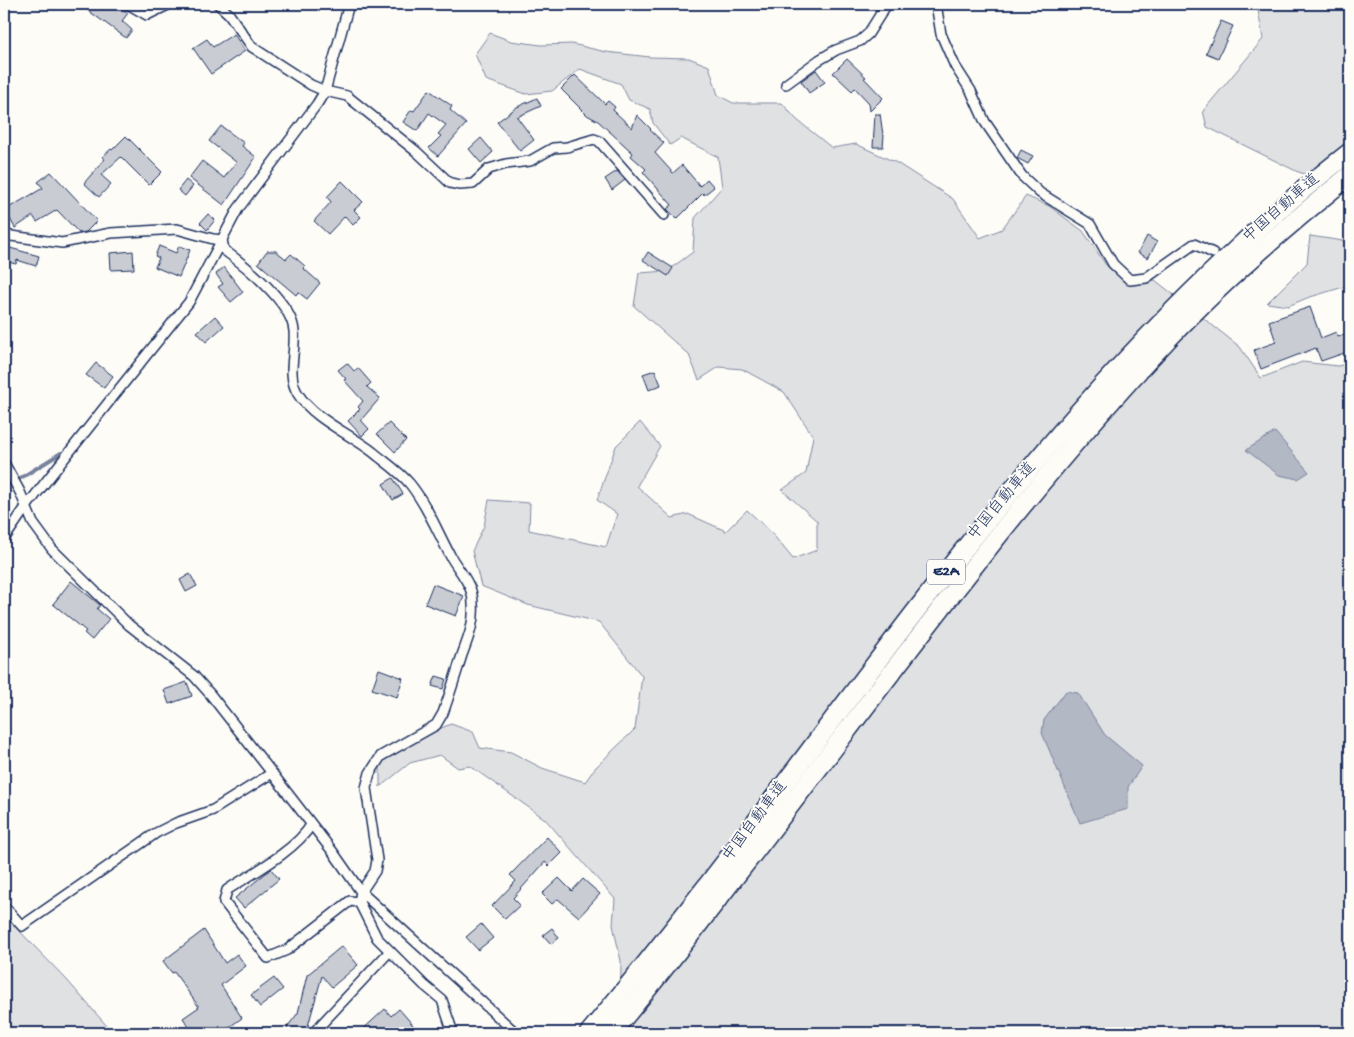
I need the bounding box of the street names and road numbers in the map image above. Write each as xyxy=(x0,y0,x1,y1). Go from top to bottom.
street label: 中国自動車道 xyxy=(1238,169,1324,248)
street label: 中国自動車道 xyxy=(963,458,1041,545)
road number: E2A xyxy=(927,560,965,584)
street label: 中国自動車道 xyxy=(718,777,792,866)

